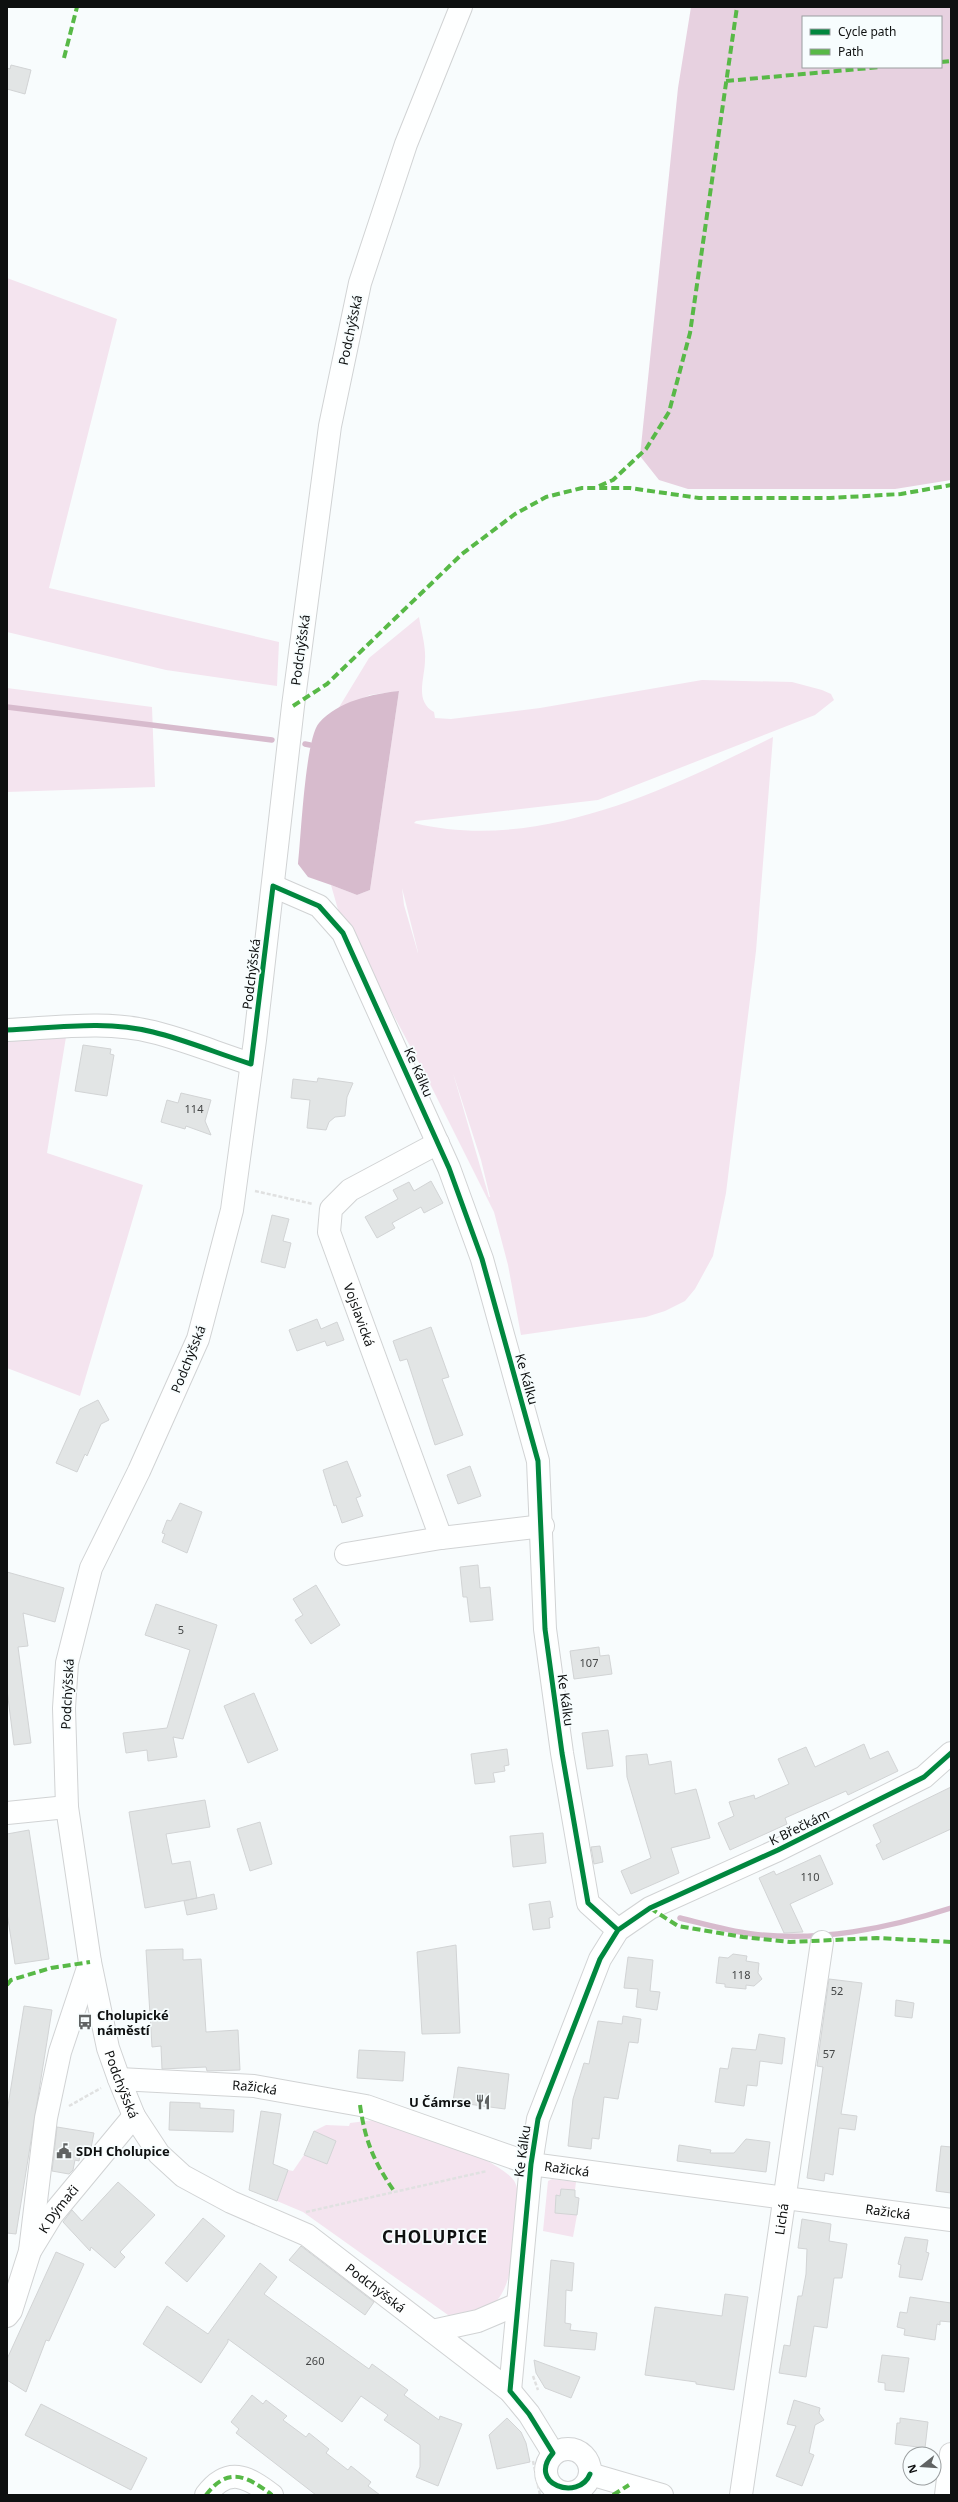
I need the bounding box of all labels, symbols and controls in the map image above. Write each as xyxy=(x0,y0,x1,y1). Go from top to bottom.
legend xyxy=(802,16,942,68)
text: Cycle path xyxy=(838,23,896,40)
text: Path xyxy=(838,43,864,60)
street label: Podchýšská xyxy=(334,293,366,367)
street label: Podchýšská xyxy=(286,613,314,687)
street label: Podchýšská xyxy=(238,938,264,1010)
street label: Ke Kálku xyxy=(400,1044,438,1100)
house number: 114 xyxy=(185,1101,204,1116)
street label: Vojslavická xyxy=(340,1281,379,1349)
street label: Podchýšská xyxy=(166,1323,210,1395)
street label: Ke Kálku xyxy=(511,1351,543,1407)
house number: 5 xyxy=(178,1622,184,1637)
house number: 107 xyxy=(580,1655,598,1670)
street label: Podchýšská xyxy=(56,1658,78,1730)
street label: Ke Kálku xyxy=(553,1673,579,1727)
street label: K Břečkám xyxy=(766,1805,832,1849)
house number: 110 xyxy=(801,1869,819,1884)
house number: 118 xyxy=(732,1967,750,1982)
house number: 52 xyxy=(831,1983,843,1998)
place label: Cholupické náměstí xyxy=(97,2006,169,2039)
bus stop icon: Cholupické náměstí xyxy=(76,2013,94,2031)
house number: 57 xyxy=(823,2046,835,2061)
street label: Podchýšská xyxy=(101,2048,143,2121)
street label: Ražická xyxy=(232,2076,279,2099)
place label: U Čámrse xyxy=(409,2093,471,2111)
restaurant icon: U Čámrse xyxy=(474,2093,492,2111)
street label: Ke Kálku xyxy=(509,2124,535,2178)
public building icon: SDH Cholupice xyxy=(55,2142,73,2160)
place label: SDH Cholupice xyxy=(76,2142,170,2160)
street label: Ražická xyxy=(543,2157,591,2181)
street label: K Dýmači xyxy=(34,2181,82,2237)
street label: Ražická xyxy=(864,2200,912,2224)
street label: Lichá xyxy=(770,2202,793,2236)
district label: CHOLUPICE xyxy=(382,2225,488,2248)
street label: Podchýšská xyxy=(342,2259,409,2317)
house number: 260 xyxy=(306,2353,324,2368)
north arrow xyxy=(902,2446,942,2486)
text: N xyxy=(903,2463,920,2476)

